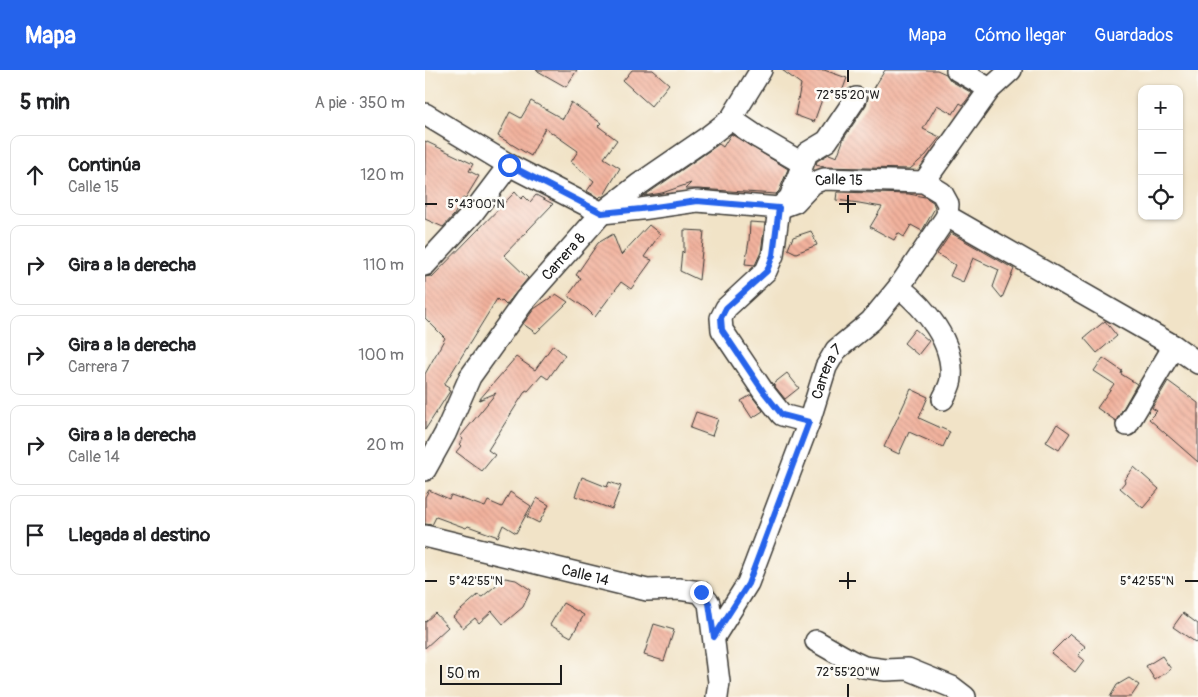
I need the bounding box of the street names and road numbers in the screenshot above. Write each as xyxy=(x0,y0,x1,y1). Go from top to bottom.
street label: Calle 15 xyxy=(812,170,863,191)
street label: Carrera 8 xyxy=(538,229,590,285)
street label: Carrera 7 xyxy=(808,340,846,402)
street label: Calle 14 xyxy=(559,561,611,591)

